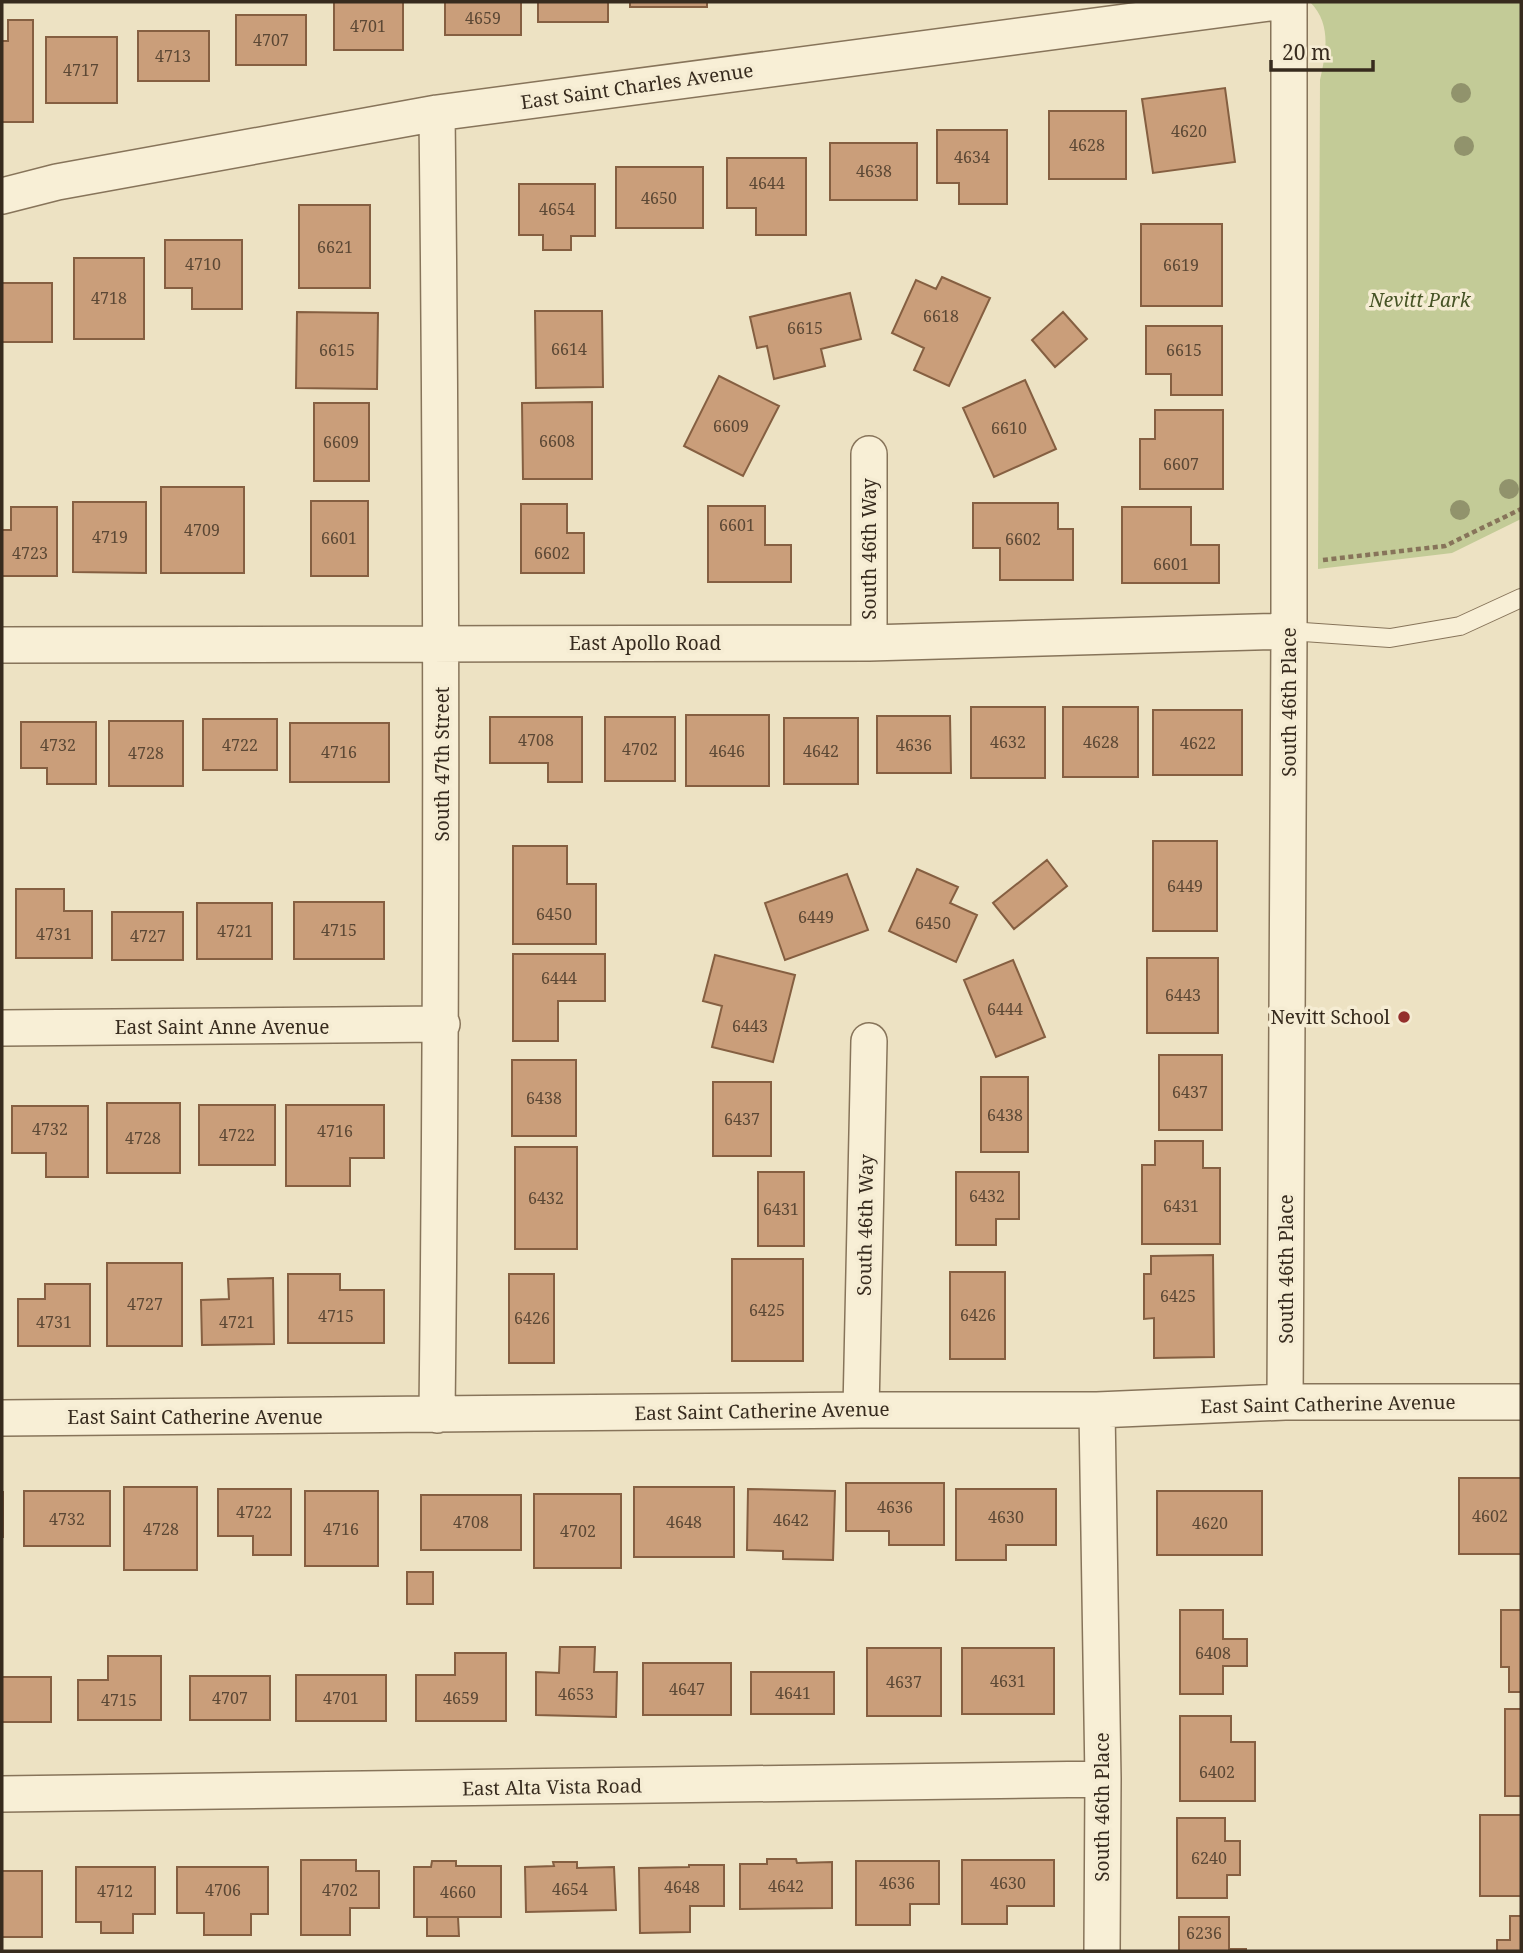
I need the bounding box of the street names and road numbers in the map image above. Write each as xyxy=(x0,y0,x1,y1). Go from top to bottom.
street label: East Saint Charles Avenue xyxy=(519,57,755,115)
street label: South 46th Way xyxy=(856,478,882,620)
street label: South 46th Place xyxy=(1276,627,1302,777)
street label: East Apollo Road xyxy=(569,630,721,656)
street label: South 47th Street xyxy=(429,686,455,841)
street label: East Saint Anne Avenue xyxy=(115,1014,329,1040)
street label: South 46th Way xyxy=(851,1154,879,1296)
street label: South 46th Place xyxy=(1273,1194,1299,1344)
street label: East Saint Catherine Avenue xyxy=(1200,1389,1456,1419)
street label: East Saint Catherine Avenue xyxy=(634,1396,890,1426)
street label: East Saint Catherine Avenue xyxy=(67,1404,323,1430)
street label: South 46th Place xyxy=(1089,1732,1115,1882)
street label: East Alta Vista Road xyxy=(462,1772,643,1802)

